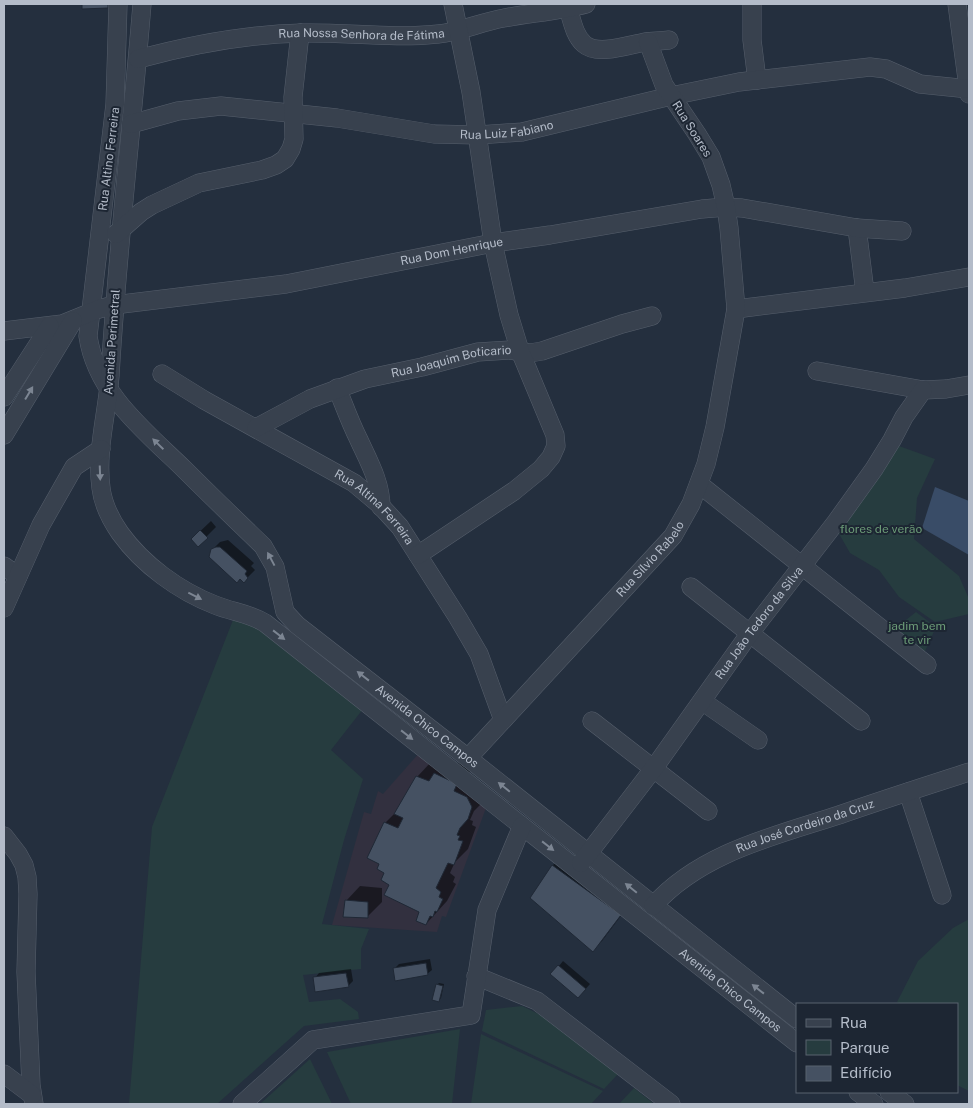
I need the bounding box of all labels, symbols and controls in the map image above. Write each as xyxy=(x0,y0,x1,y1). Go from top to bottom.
street label: Rua Nossa Senhora de Fátima xyxy=(278,26,445,43)
street label: Rua Soares xyxy=(669,98,715,160)
street label: Rua Altino Ferreira xyxy=(96,106,122,212)
street label: Rua Luiz Fabiano xyxy=(460,118,555,142)
street label: Rua Dom Henrique xyxy=(399,235,504,268)
street label: Avenida Perimetral xyxy=(101,289,123,395)
street label: Rua Joaquim Boticario xyxy=(390,343,512,380)
one-way arrow xyxy=(25,387,34,400)
one-way arrow xyxy=(152,438,164,450)
one-way arrow xyxy=(97,465,105,481)
street label: Rua Altina Ferreira xyxy=(332,467,416,547)
street label: Rua Sílvio Rabelo xyxy=(613,518,687,600)
park label: flores de verão xyxy=(840,522,922,536)
one-way arrow xyxy=(267,552,275,566)
street label: Rua João Tedoro da Silva xyxy=(712,564,806,682)
one-way arrow xyxy=(187,592,202,600)
park label: jadim bem te vir xyxy=(887,619,946,647)
one-way arrow xyxy=(272,629,285,640)
one-way arrow xyxy=(356,670,369,681)
street label: Avenida Chico Campos xyxy=(373,682,481,771)
one-way arrow xyxy=(400,730,414,740)
one-way arrow xyxy=(498,782,511,793)
street label: Rua José Cordeiro da Cruz xyxy=(734,796,876,856)
one-way arrow xyxy=(542,841,555,852)
one-way arrow xyxy=(625,883,638,894)
street label: Avenida Chico Campos xyxy=(676,945,784,1035)
one-way arrow xyxy=(752,984,765,995)
legend xyxy=(796,1003,958,1093)
text: Rua xyxy=(840,1014,867,1031)
text: Parque xyxy=(840,1039,890,1056)
text: Edifício xyxy=(840,1064,892,1081)

